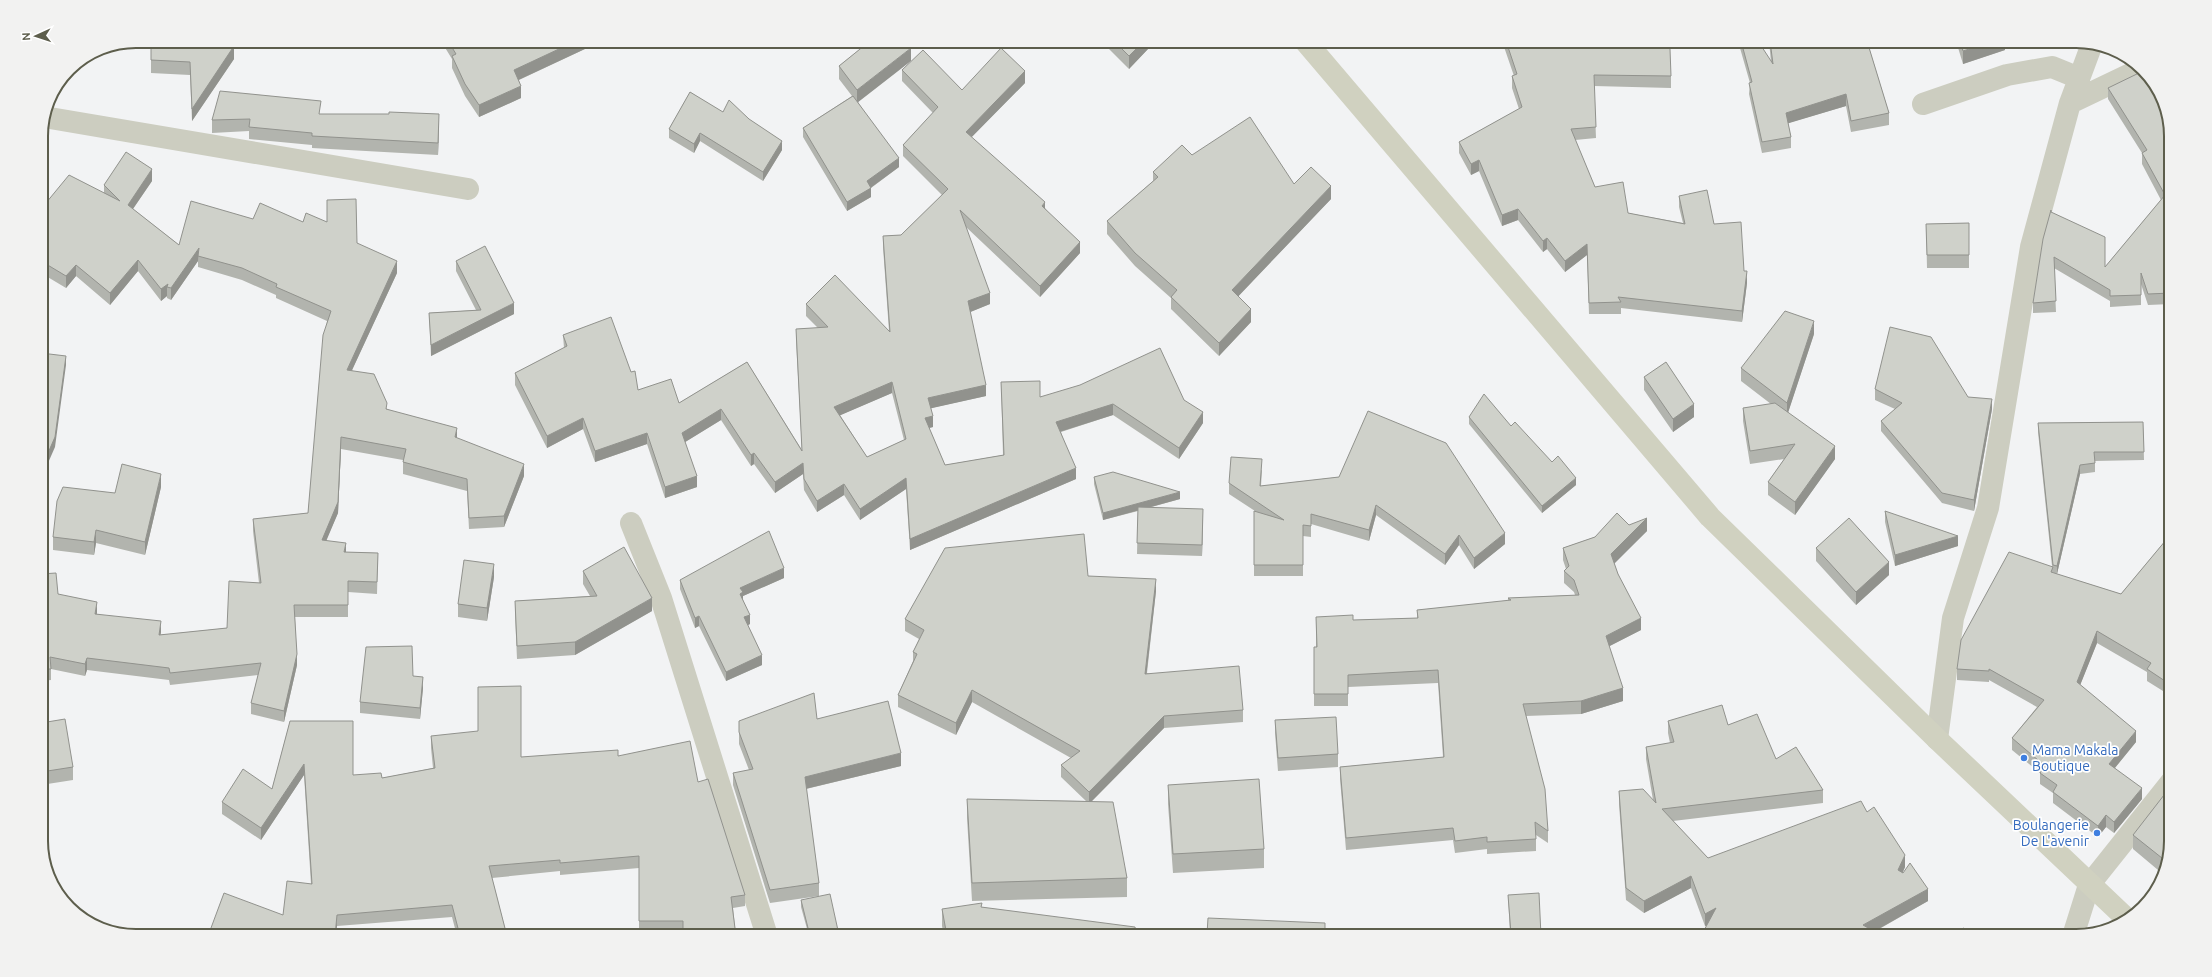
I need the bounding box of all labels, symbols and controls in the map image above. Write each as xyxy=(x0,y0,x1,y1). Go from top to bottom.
north arrow xyxy=(16,16,56,56)
text: N xyxy=(20,32,32,41)
place label: Mama Makala Boutique xyxy=(2032,742,2118,774)
marker: Mama Makala Boutique xyxy=(2019,753,2029,763)
place label: Boulangerie De L'avenir xyxy=(2013,817,2090,849)
marker: Boulangerie De L'avenir xyxy=(2092,828,2102,838)

